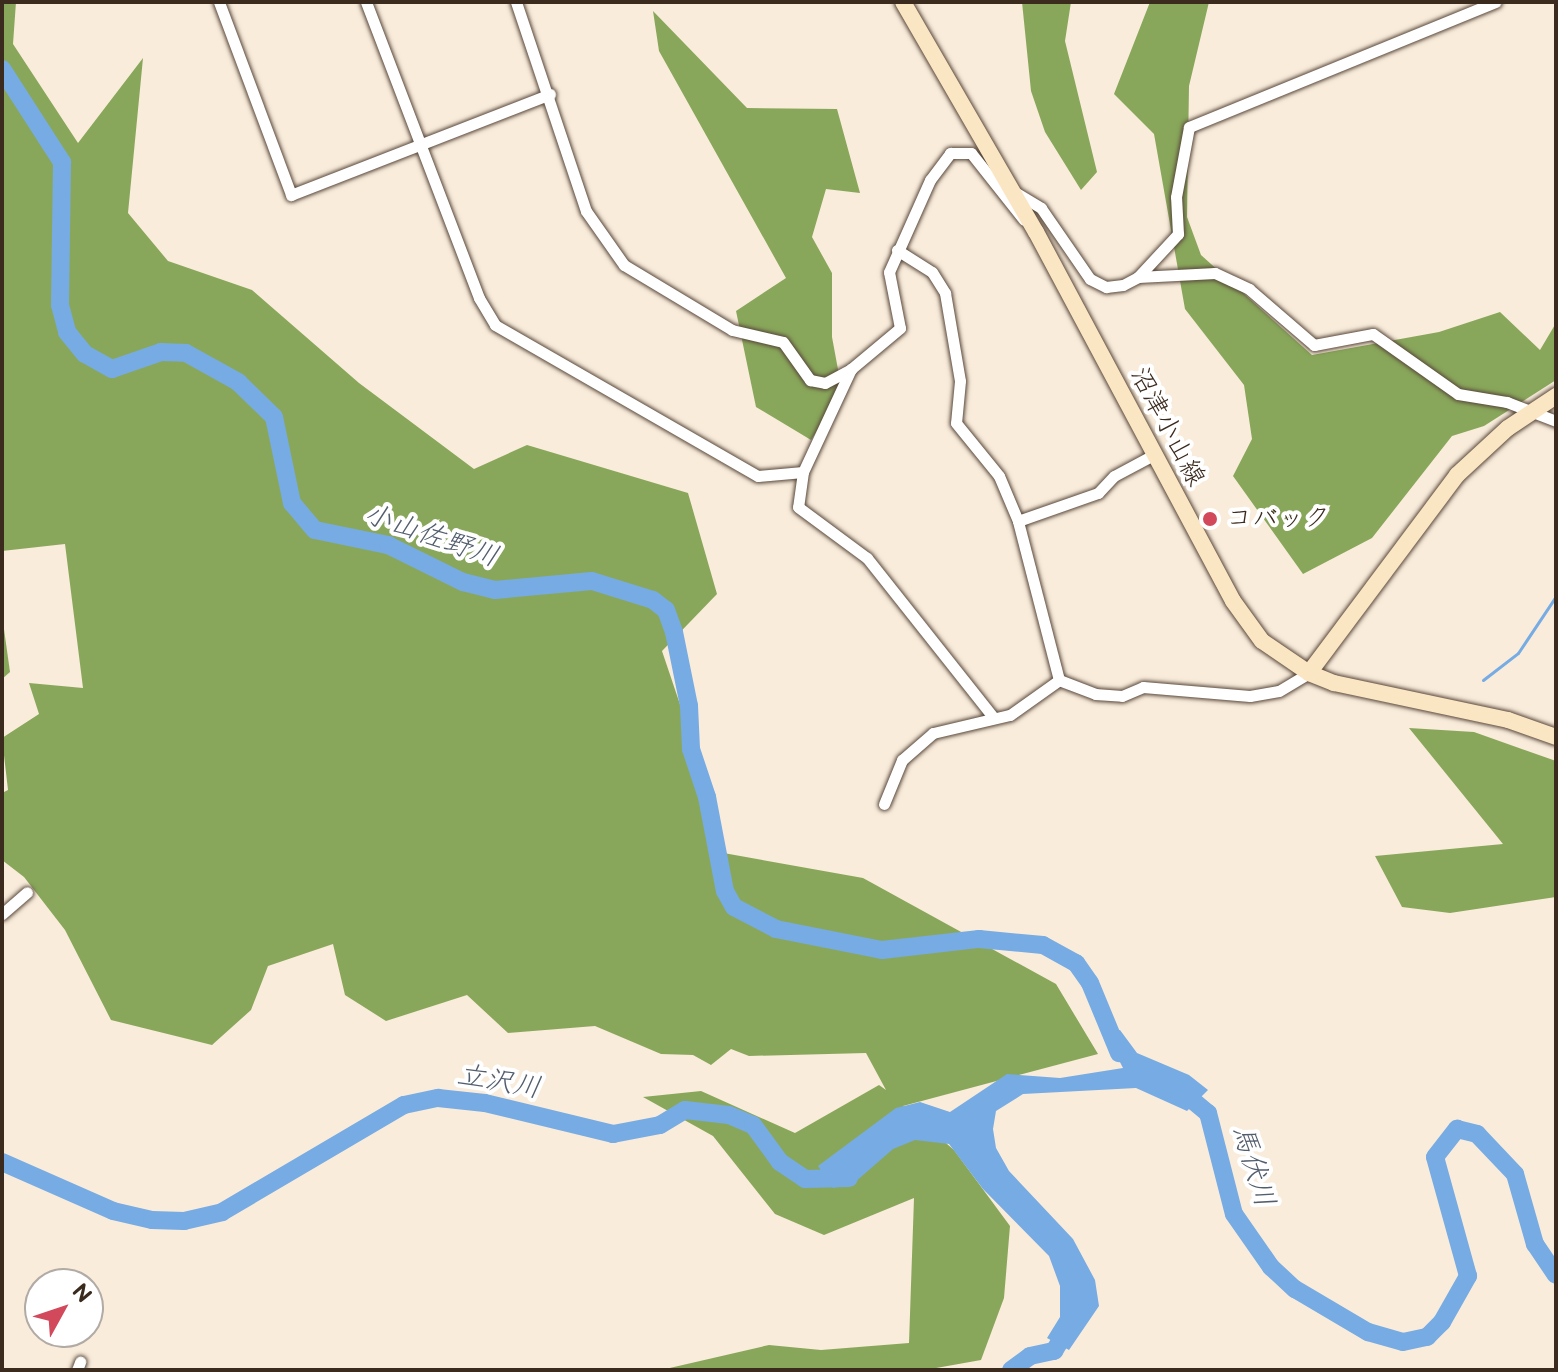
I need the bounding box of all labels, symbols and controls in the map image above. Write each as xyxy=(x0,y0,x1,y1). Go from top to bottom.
street label: 沼津小山線 xyxy=(1123,362,1211,492)
water label: 小山佐野川 xyxy=(359,497,503,575)
place label: コバック xyxy=(1226,503,1330,535)
marker: コバック xyxy=(1201,510,1219,528)
water label: 立沢川 xyxy=(455,1058,543,1106)
water label: 馬伏川 xyxy=(1225,1121,1281,1211)
north arrow xyxy=(24,1268,104,1348)
text: N xyxy=(66,1279,97,1309)

